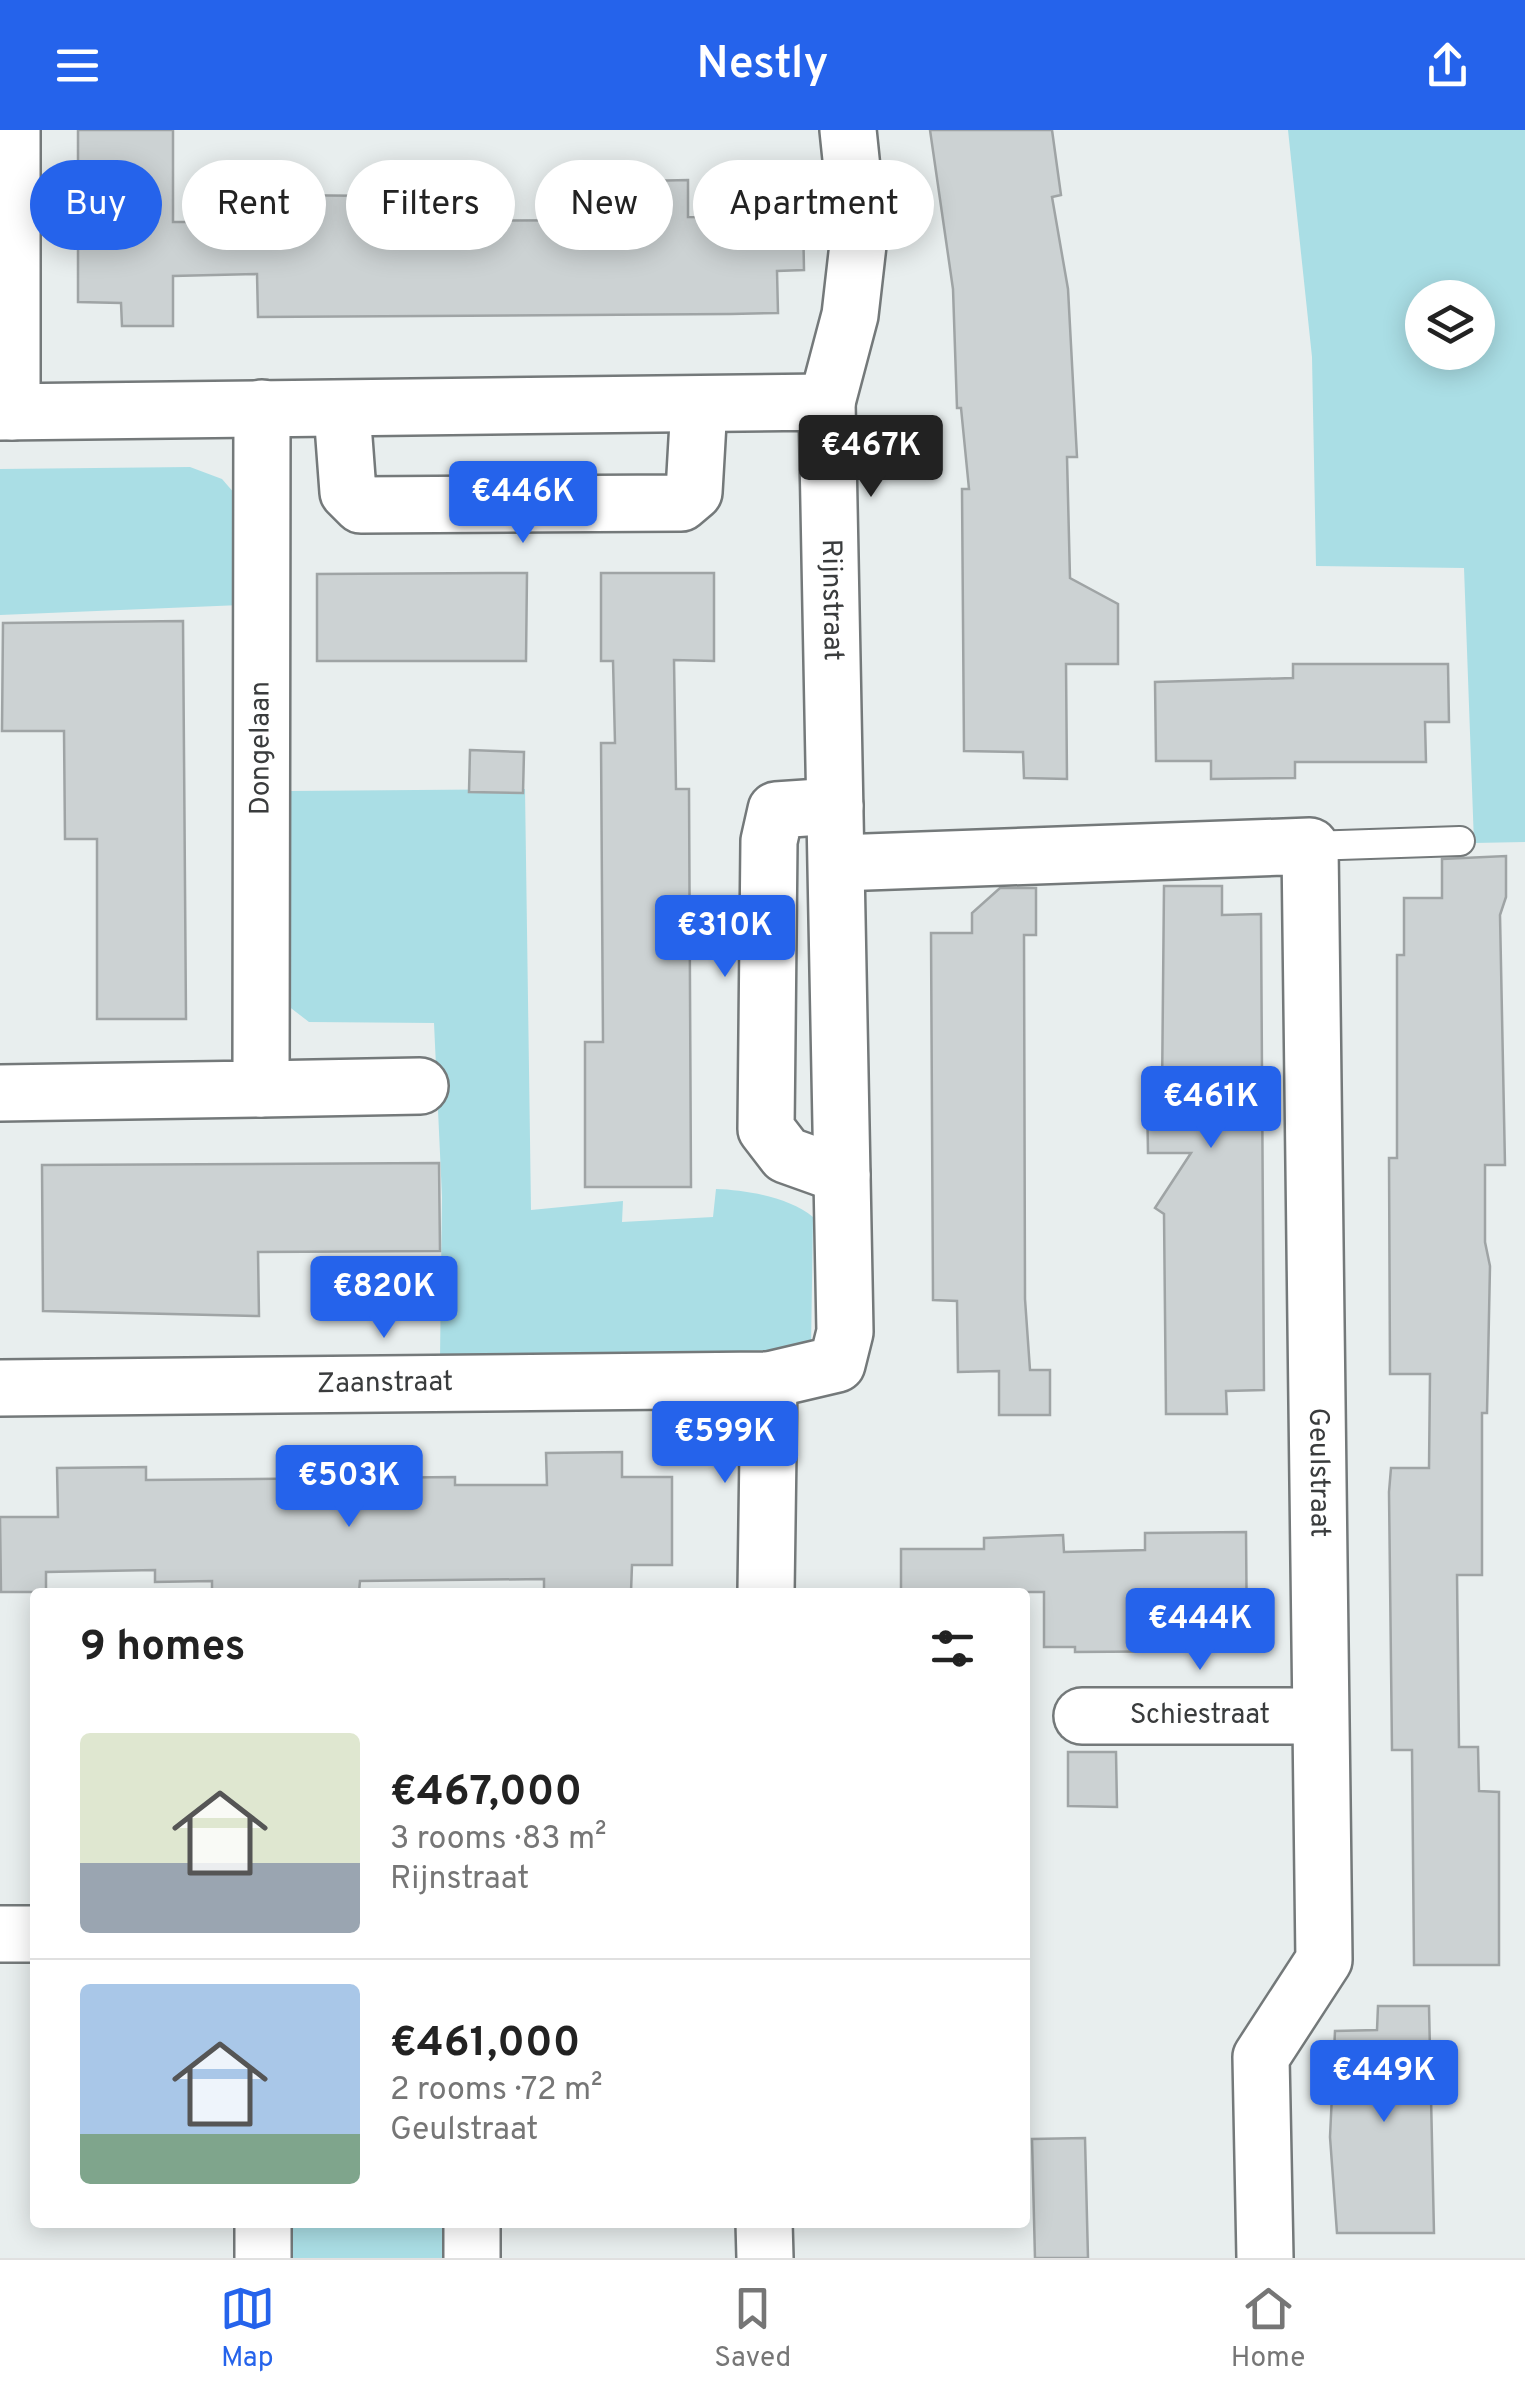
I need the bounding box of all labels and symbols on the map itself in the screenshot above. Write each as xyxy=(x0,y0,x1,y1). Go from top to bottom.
pin: €467K xyxy=(801,415,941,500)
pin: €446K xyxy=(453,461,593,546)
street label: Rijnstraat xyxy=(812,539,850,661)
street label: Dongelaan xyxy=(243,681,280,815)
pin: €310K xyxy=(655,895,795,980)
pin: €461K xyxy=(1141,1066,1281,1151)
pin: €820K xyxy=(314,1256,454,1341)
street label: Zaanstraat xyxy=(317,1365,453,1403)
pin: €599K xyxy=(655,1401,795,1486)
street label: Geulstraat xyxy=(1299,1407,1337,1538)
pin: €503K xyxy=(279,1445,419,1530)
pin: €444K xyxy=(1130,1588,1270,1673)
street label: Schiestraat xyxy=(1130,1698,1270,1734)
pin: €449K xyxy=(1314,2040,1454,2125)

